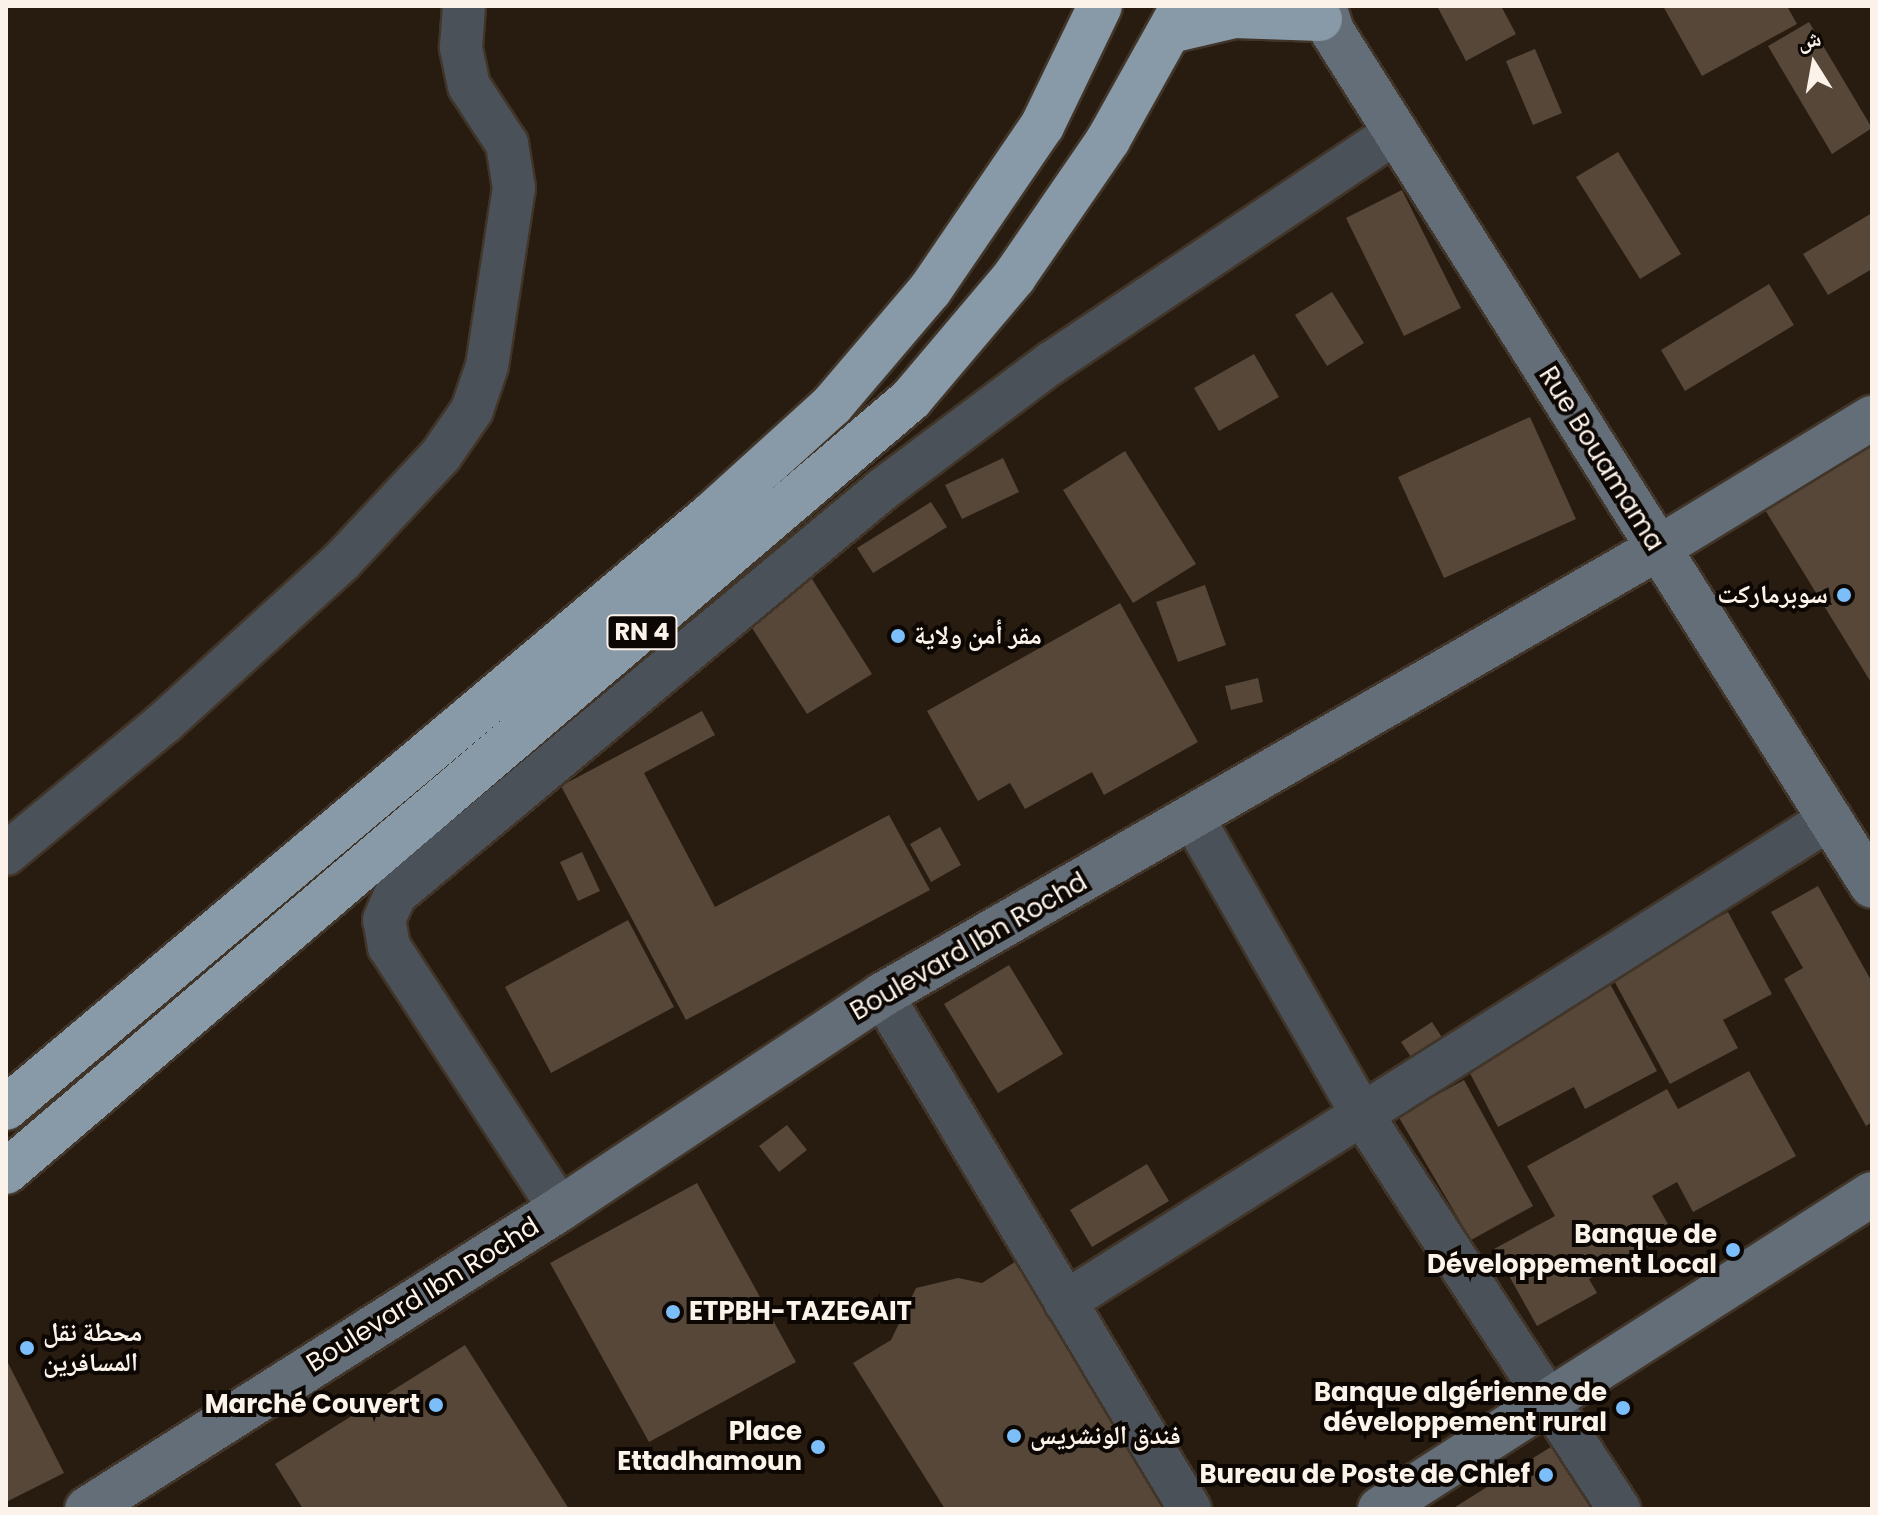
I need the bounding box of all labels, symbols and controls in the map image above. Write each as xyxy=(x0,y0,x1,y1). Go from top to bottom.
text: ش xyxy=(1795,23,1824,57)
north arrow xyxy=(1774,24,1854,104)
street label: Rue Bouamama xyxy=(1532,361,1670,557)
place label: سوبرماركت xyxy=(1717,579,1828,611)
marker: سوبرماركت xyxy=(1835,586,1853,604)
road number: RN 4 xyxy=(606,612,678,652)
place label: مقر أمن ولاية xyxy=(914,620,1042,652)
marker: مقر أمن ولاية xyxy=(889,627,907,645)
street label: Boulevard Ibn Rochd xyxy=(845,866,1093,1028)
street label: Boulevard Ibn Rochd xyxy=(301,1211,545,1379)
place label: Banque de Développement Local xyxy=(1427,1219,1717,1280)
marker: Banque de Développement Local xyxy=(1724,1241,1742,1259)
place label: ETPBH-TAZEGAIT xyxy=(689,1296,912,1328)
marker: ETPBH-TAZEGAIT xyxy=(664,1303,682,1321)
place label: محطة نقل المسافرين xyxy=(43,1317,142,1378)
marker: محطة نقل المسافرين xyxy=(18,1339,36,1357)
place label: Banque algérienne de développement rural xyxy=(1314,1377,1607,1438)
place label: Marché Couvert xyxy=(205,1389,420,1421)
marker: Marché Couvert xyxy=(427,1396,445,1414)
marker: Banque algérienne de développement rural xyxy=(1614,1399,1632,1417)
place label: Place Ettadhamoun xyxy=(617,1416,802,1478)
place label: فندق الونشريس xyxy=(1030,1420,1181,1452)
marker: فندق الونشريس xyxy=(1005,1427,1023,1445)
marker: Place Ettadhamoun xyxy=(809,1438,827,1456)
place label: Bureau de Poste de Chlef xyxy=(1199,1459,1530,1491)
marker: Bureau de Poste de Chlef xyxy=(1537,1466,1555,1484)

